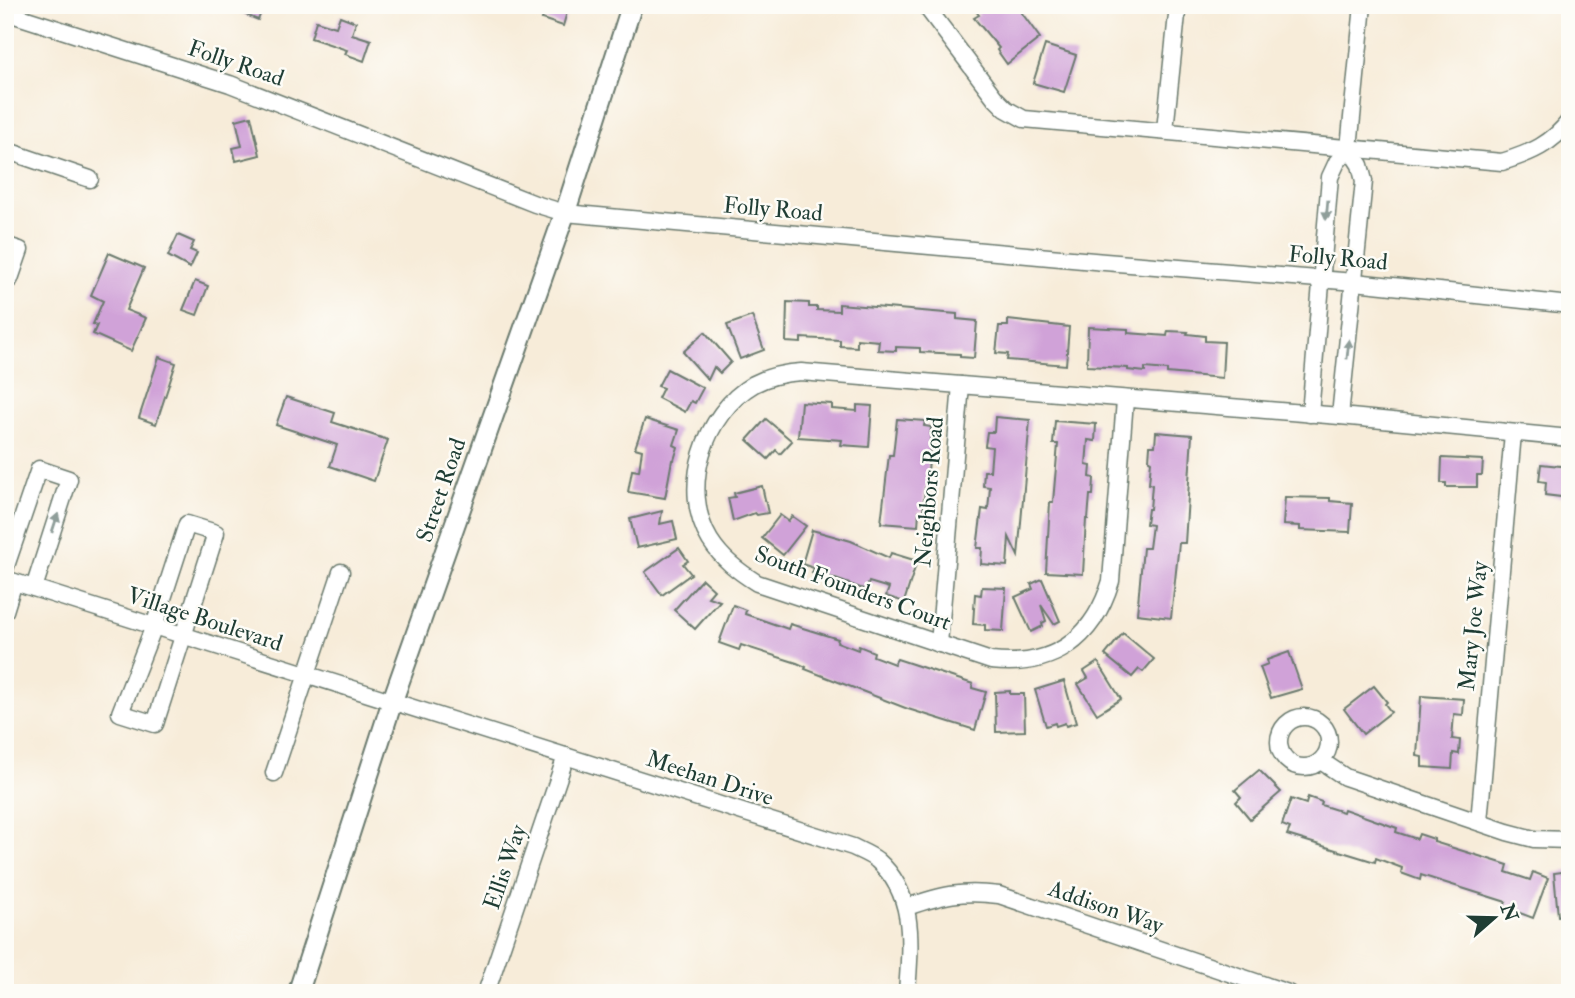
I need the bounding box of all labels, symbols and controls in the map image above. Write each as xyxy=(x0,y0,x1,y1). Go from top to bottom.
street label: Folly Road xyxy=(184,33,288,93)
street label: Folly Road xyxy=(722,190,824,228)
one-way arrow xyxy=(1321,199,1332,221)
street label: Folly Road xyxy=(1287,239,1389,277)
one-way arrow xyxy=(1342,338,1353,360)
street label: Neighbors Road xyxy=(908,416,950,568)
street label: Street Road xyxy=(410,434,472,546)
one-way arrow xyxy=(50,512,61,533)
street label: South Founders Court xyxy=(751,539,955,637)
street label: Mary Joe Way xyxy=(1452,559,1494,692)
street label: Village Boulevard xyxy=(124,580,286,658)
street label: Meehan Drive xyxy=(643,744,778,812)
street label: Ellis Way xyxy=(477,820,533,913)
street label: Addison Way xyxy=(1044,873,1168,940)
north arrow xyxy=(1460,883,1530,953)
text: N xyxy=(1495,899,1524,926)

